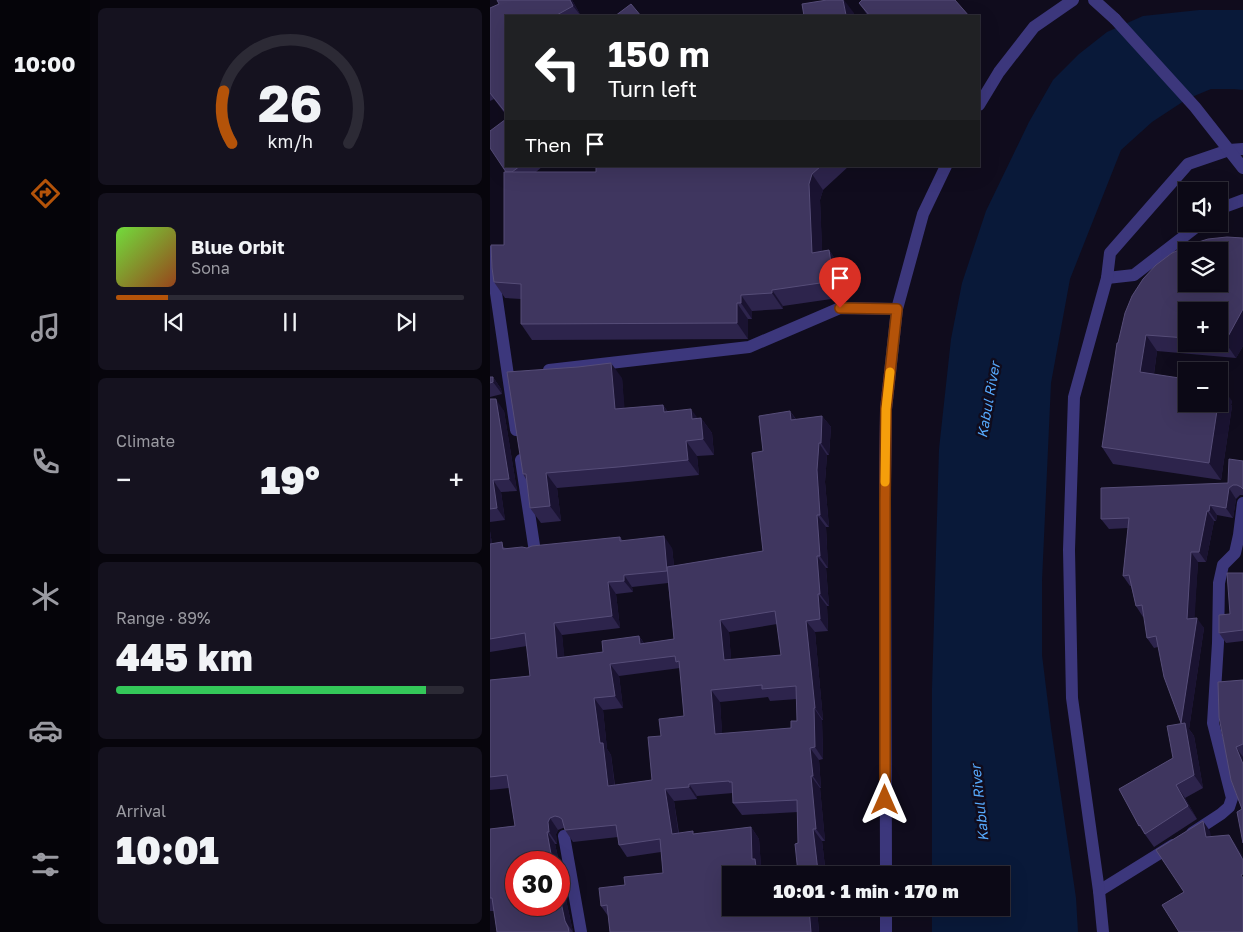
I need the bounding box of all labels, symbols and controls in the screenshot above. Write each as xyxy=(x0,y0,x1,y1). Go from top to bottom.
text: 150 m xyxy=(608,33,710,75)
icon: left xyxy=(525,35,590,100)
text: 10:00 xyxy=(14,50,76,77)
text: 26 xyxy=(258,71,322,133)
text: Turn left xyxy=(608,75,697,102)
text: km/h xyxy=(267,130,313,152)
icon: arrive xyxy=(581,130,609,158)
text: Then xyxy=(525,133,571,156)
icon: directions xyxy=(28,176,63,211)
map controls xyxy=(1178,182,1228,412)
button: sound xyxy=(1178,182,1228,232)
text: Blue Orbit xyxy=(191,235,285,258)
button: layers xyxy=(1178,242,1228,292)
pin xyxy=(819,257,861,308)
text: Sona xyxy=(191,258,230,278)
icon: arrive xyxy=(826,264,854,292)
button: + xyxy=(1178,302,1228,352)
icon: previous xyxy=(160,308,188,336)
icon: pause xyxy=(276,308,304,336)
icon: next xyxy=(392,308,420,336)
icon: music xyxy=(28,310,63,345)
water label: Kabul River xyxy=(973,358,1003,439)
button: − xyxy=(1178,362,1228,412)
text: Climate xyxy=(116,431,175,451)
icon: phone xyxy=(28,444,63,479)
text: 19° xyxy=(260,457,320,502)
text: − xyxy=(116,463,131,496)
text: + xyxy=(449,463,464,496)
icon: climate xyxy=(28,579,63,614)
text: Range · 89% xyxy=(116,608,210,628)
text: 445 km xyxy=(116,634,253,679)
icon: car xyxy=(28,713,63,748)
water label: Kabul River xyxy=(966,761,991,842)
position arrow xyxy=(858,773,910,825)
text: Arrival xyxy=(116,801,166,821)
text: 10:01 xyxy=(116,827,219,872)
icon: filters xyxy=(28,847,63,882)
speed limit sign: 30 xyxy=(505,851,570,916)
text: 10:01 · 1 min · 170 m xyxy=(773,879,959,902)

